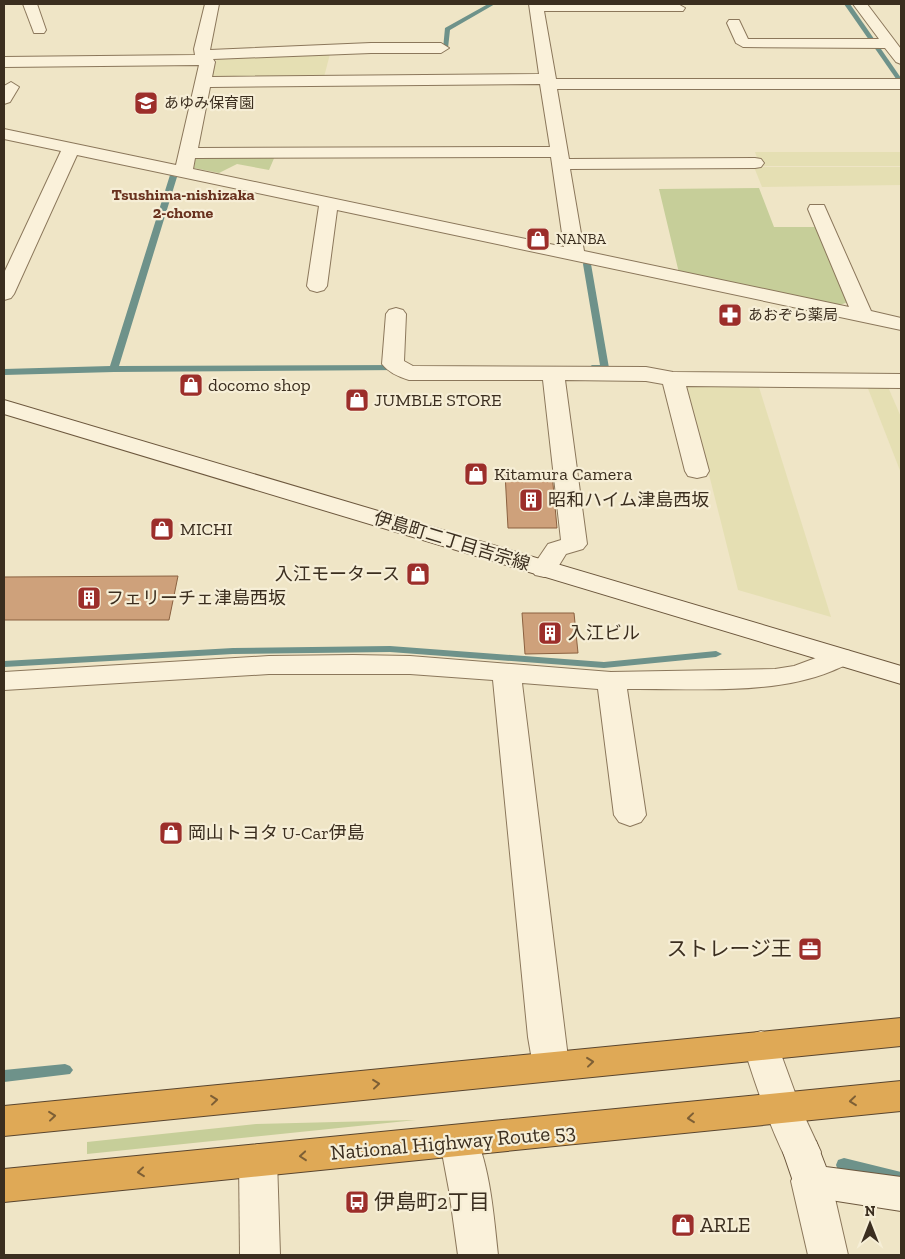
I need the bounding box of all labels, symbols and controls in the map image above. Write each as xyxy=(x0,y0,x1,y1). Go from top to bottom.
school or university icon: あゆみ保育園 xyxy=(133,90,159,116)
place label: あゆみ保育園 xyxy=(164,94,254,112)
district label: Tsushima-nishizaka 2-chome xyxy=(111,185,255,222)
shop icon: NANBA xyxy=(525,226,551,252)
place label: NANBA xyxy=(556,230,606,248)
pharmacy icon: あおぞら薬局 xyxy=(717,302,743,328)
place label: あおぞら薬局 xyxy=(748,306,838,324)
shop icon: docomo shop xyxy=(178,372,204,398)
place label: docomo shop xyxy=(208,374,311,396)
shop icon: JUMBLE STORE xyxy=(344,387,370,413)
place label: JUMBLE STORE xyxy=(374,389,502,411)
shop icon: Kitamura Camera xyxy=(463,461,489,487)
place label: Kitamura Camera xyxy=(494,463,633,485)
building icon: 昭和ハイム津島西坂 xyxy=(518,487,544,513)
place label: 昭和ハイム津島西坂 xyxy=(548,489,709,511)
street label: 伊島町二丁目吉宗線 xyxy=(371,507,533,575)
shop icon: MICHI xyxy=(149,516,175,542)
place label: MICHI xyxy=(180,518,233,540)
shop icon: 入江モータース xyxy=(405,561,431,587)
place label: 入江モータース xyxy=(275,563,400,585)
building icon: フェリーチェ津島西坂 xyxy=(76,585,102,611)
place label: フェリーチェ津島西坂 xyxy=(106,587,286,609)
building icon: 入江ビル xyxy=(537,620,563,646)
place label: 入江ビル xyxy=(568,622,640,644)
shop icon: 岡山トヨタ U-Car伊島 xyxy=(158,820,184,846)
place label: 岡山トヨタ U-Car伊島 xyxy=(188,822,365,844)
place label: ストレージ王 xyxy=(666,936,792,961)
office icon: ストレージ王 xyxy=(797,936,823,962)
one-way arrow xyxy=(586,1057,594,1068)
one-way arrow xyxy=(372,1078,380,1089)
one-way arrow xyxy=(210,1095,218,1106)
one-way arrow xyxy=(848,1095,856,1106)
one-way arrow xyxy=(49,1111,57,1122)
one-way arrow xyxy=(687,1112,695,1123)
street label: National Highway Route 53 xyxy=(329,1118,577,1165)
one-way arrow xyxy=(299,1151,307,1162)
one-way arrow xyxy=(137,1166,145,1177)
bus stop icon: 伊島町2丁目 xyxy=(344,1189,370,1215)
place label: 伊島町2丁目 xyxy=(374,1189,490,1214)
north arrow xyxy=(845,1199,895,1249)
text: N xyxy=(865,1203,876,1220)
shop icon: ARLE xyxy=(670,1212,696,1238)
place label: ARLE xyxy=(700,1212,750,1237)

